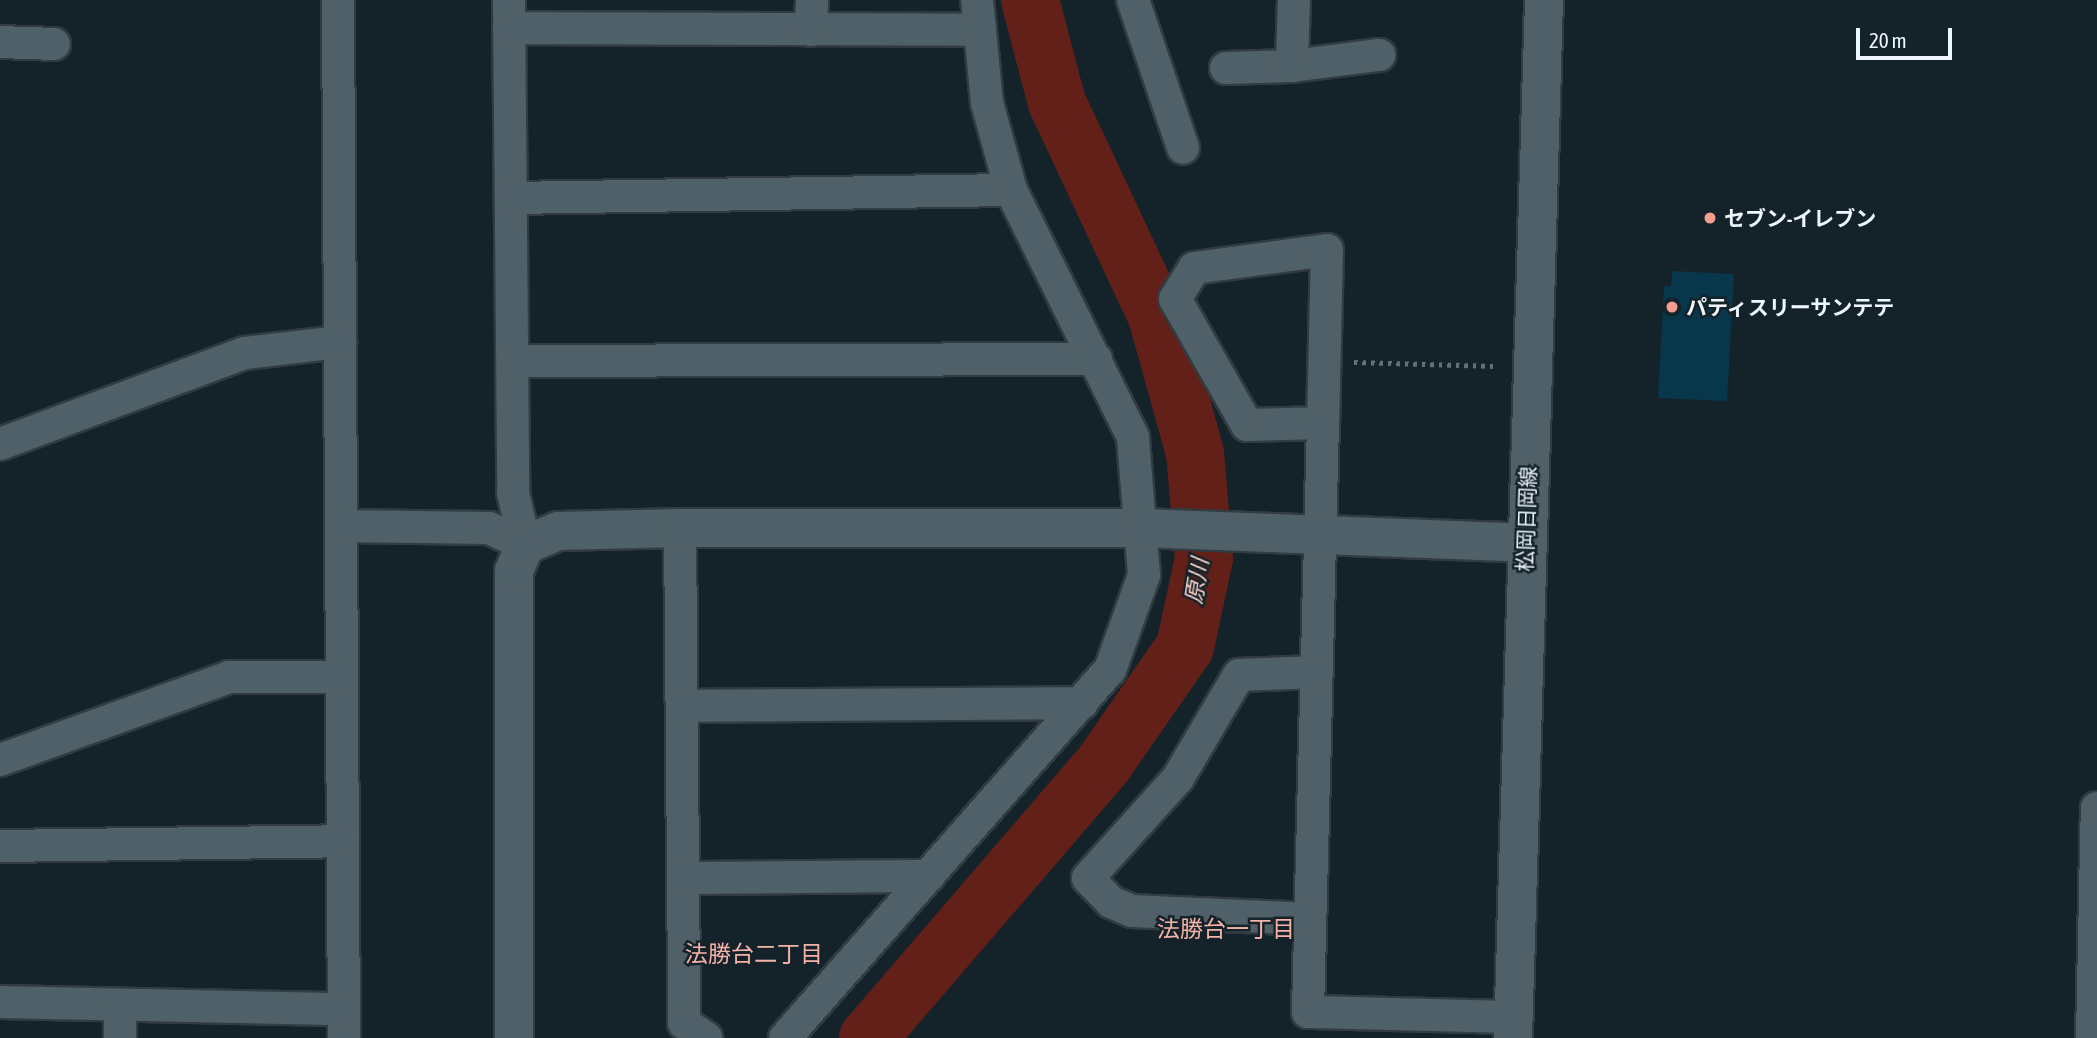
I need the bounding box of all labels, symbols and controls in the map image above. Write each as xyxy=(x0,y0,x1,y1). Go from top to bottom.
scale bar xyxy=(1859,14,1955,58)
text: 20 m xyxy=(1869,28,1907,52)
place label: セブン-イレブン xyxy=(1724,205,1876,231)
marker: セブン-イレブン xyxy=(1702,210,1718,226)
place label: パティスリーサンテテ xyxy=(1686,294,1896,320)
marker: パティスリーサンテテ xyxy=(1664,299,1680,315)
street label: 松岡日岡線 xyxy=(1512,466,1540,572)
water label: 原川 xyxy=(1180,556,1214,606)
district label: 法勝台一丁目 xyxy=(1157,915,1295,943)
district label: 法勝台二丁目 xyxy=(685,940,823,968)

